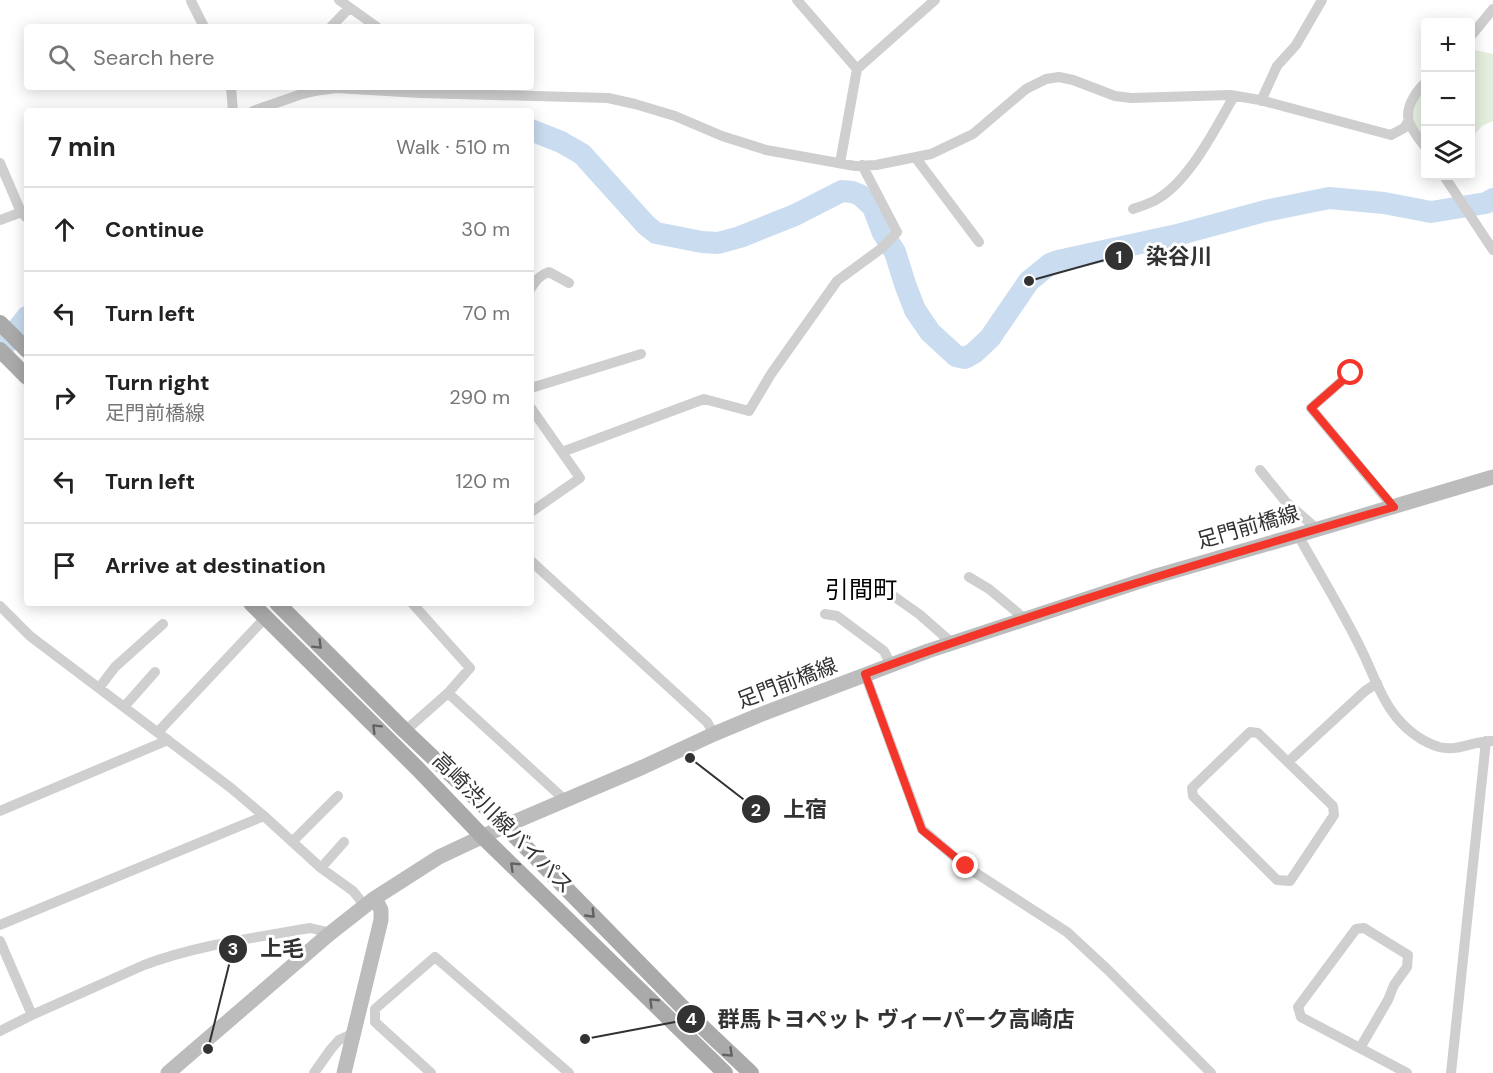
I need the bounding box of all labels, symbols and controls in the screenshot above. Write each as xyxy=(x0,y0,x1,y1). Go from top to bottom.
map controls xyxy=(1421,18,1475,180)
button: + xyxy=(1421,18,1475,72)
search box xyxy=(24,24,534,90)
icon: search xyxy=(45,41,78,74)
text: Search here xyxy=(93,43,214,72)
button: − xyxy=(1421,72,1475,126)
button: layers xyxy=(1421,126,1475,180)
text: 7 min xyxy=(48,130,116,164)
text: Walk · 510 m xyxy=(396,134,510,160)
icon: ahead xyxy=(48,213,81,246)
text: Continue xyxy=(105,215,204,244)
text: 30 m xyxy=(461,216,510,242)
callout: 染谷川 xyxy=(1104,236,1224,276)
text: 染谷川 xyxy=(1146,242,1212,271)
text: 1 xyxy=(1116,245,1122,269)
icon: left xyxy=(48,297,81,330)
text: Turn left xyxy=(105,299,195,328)
text: 70 m xyxy=(463,300,510,326)
route start xyxy=(1337,359,1363,385)
text: Turn right xyxy=(105,368,210,397)
icon: right xyxy=(48,381,81,414)
text: 290 m xyxy=(449,384,510,410)
text: 足門前橋線 xyxy=(105,400,205,426)
icon: left xyxy=(48,465,81,498)
text: Turn left xyxy=(105,467,195,496)
text: 120 m xyxy=(456,468,510,494)
street label: 足門前橋線 xyxy=(1194,499,1302,555)
icon: arrive xyxy=(48,549,81,582)
text: Arrive at destination xyxy=(105,551,326,580)
district label: 引間町 xyxy=(825,574,897,605)
one-way arrow xyxy=(311,637,322,648)
street label: 足門前橋線 xyxy=(733,651,841,715)
one-way arrow xyxy=(373,724,383,735)
street label: 高崎渋川線バイパス xyxy=(426,746,580,900)
callout: 上宿 xyxy=(741,789,839,829)
text: 上宿 xyxy=(783,795,827,824)
text: 2 xyxy=(751,798,761,822)
route end xyxy=(952,852,978,878)
one-way arrow xyxy=(510,863,521,874)
one-way arrow xyxy=(584,907,595,918)
callout: 上毛 xyxy=(218,929,316,969)
text: 上毛 xyxy=(260,934,304,963)
text: 3 xyxy=(228,937,238,961)
one-way arrow xyxy=(650,999,661,1010)
callout: 群馬トヨペット ヴィーパーク高崎店 xyxy=(676,999,1087,1039)
text: 群馬トヨペット ヴィーパーク高崎店 xyxy=(718,1005,1074,1034)
text: 4 xyxy=(685,1007,697,1031)
one-way arrow xyxy=(721,1045,732,1056)

